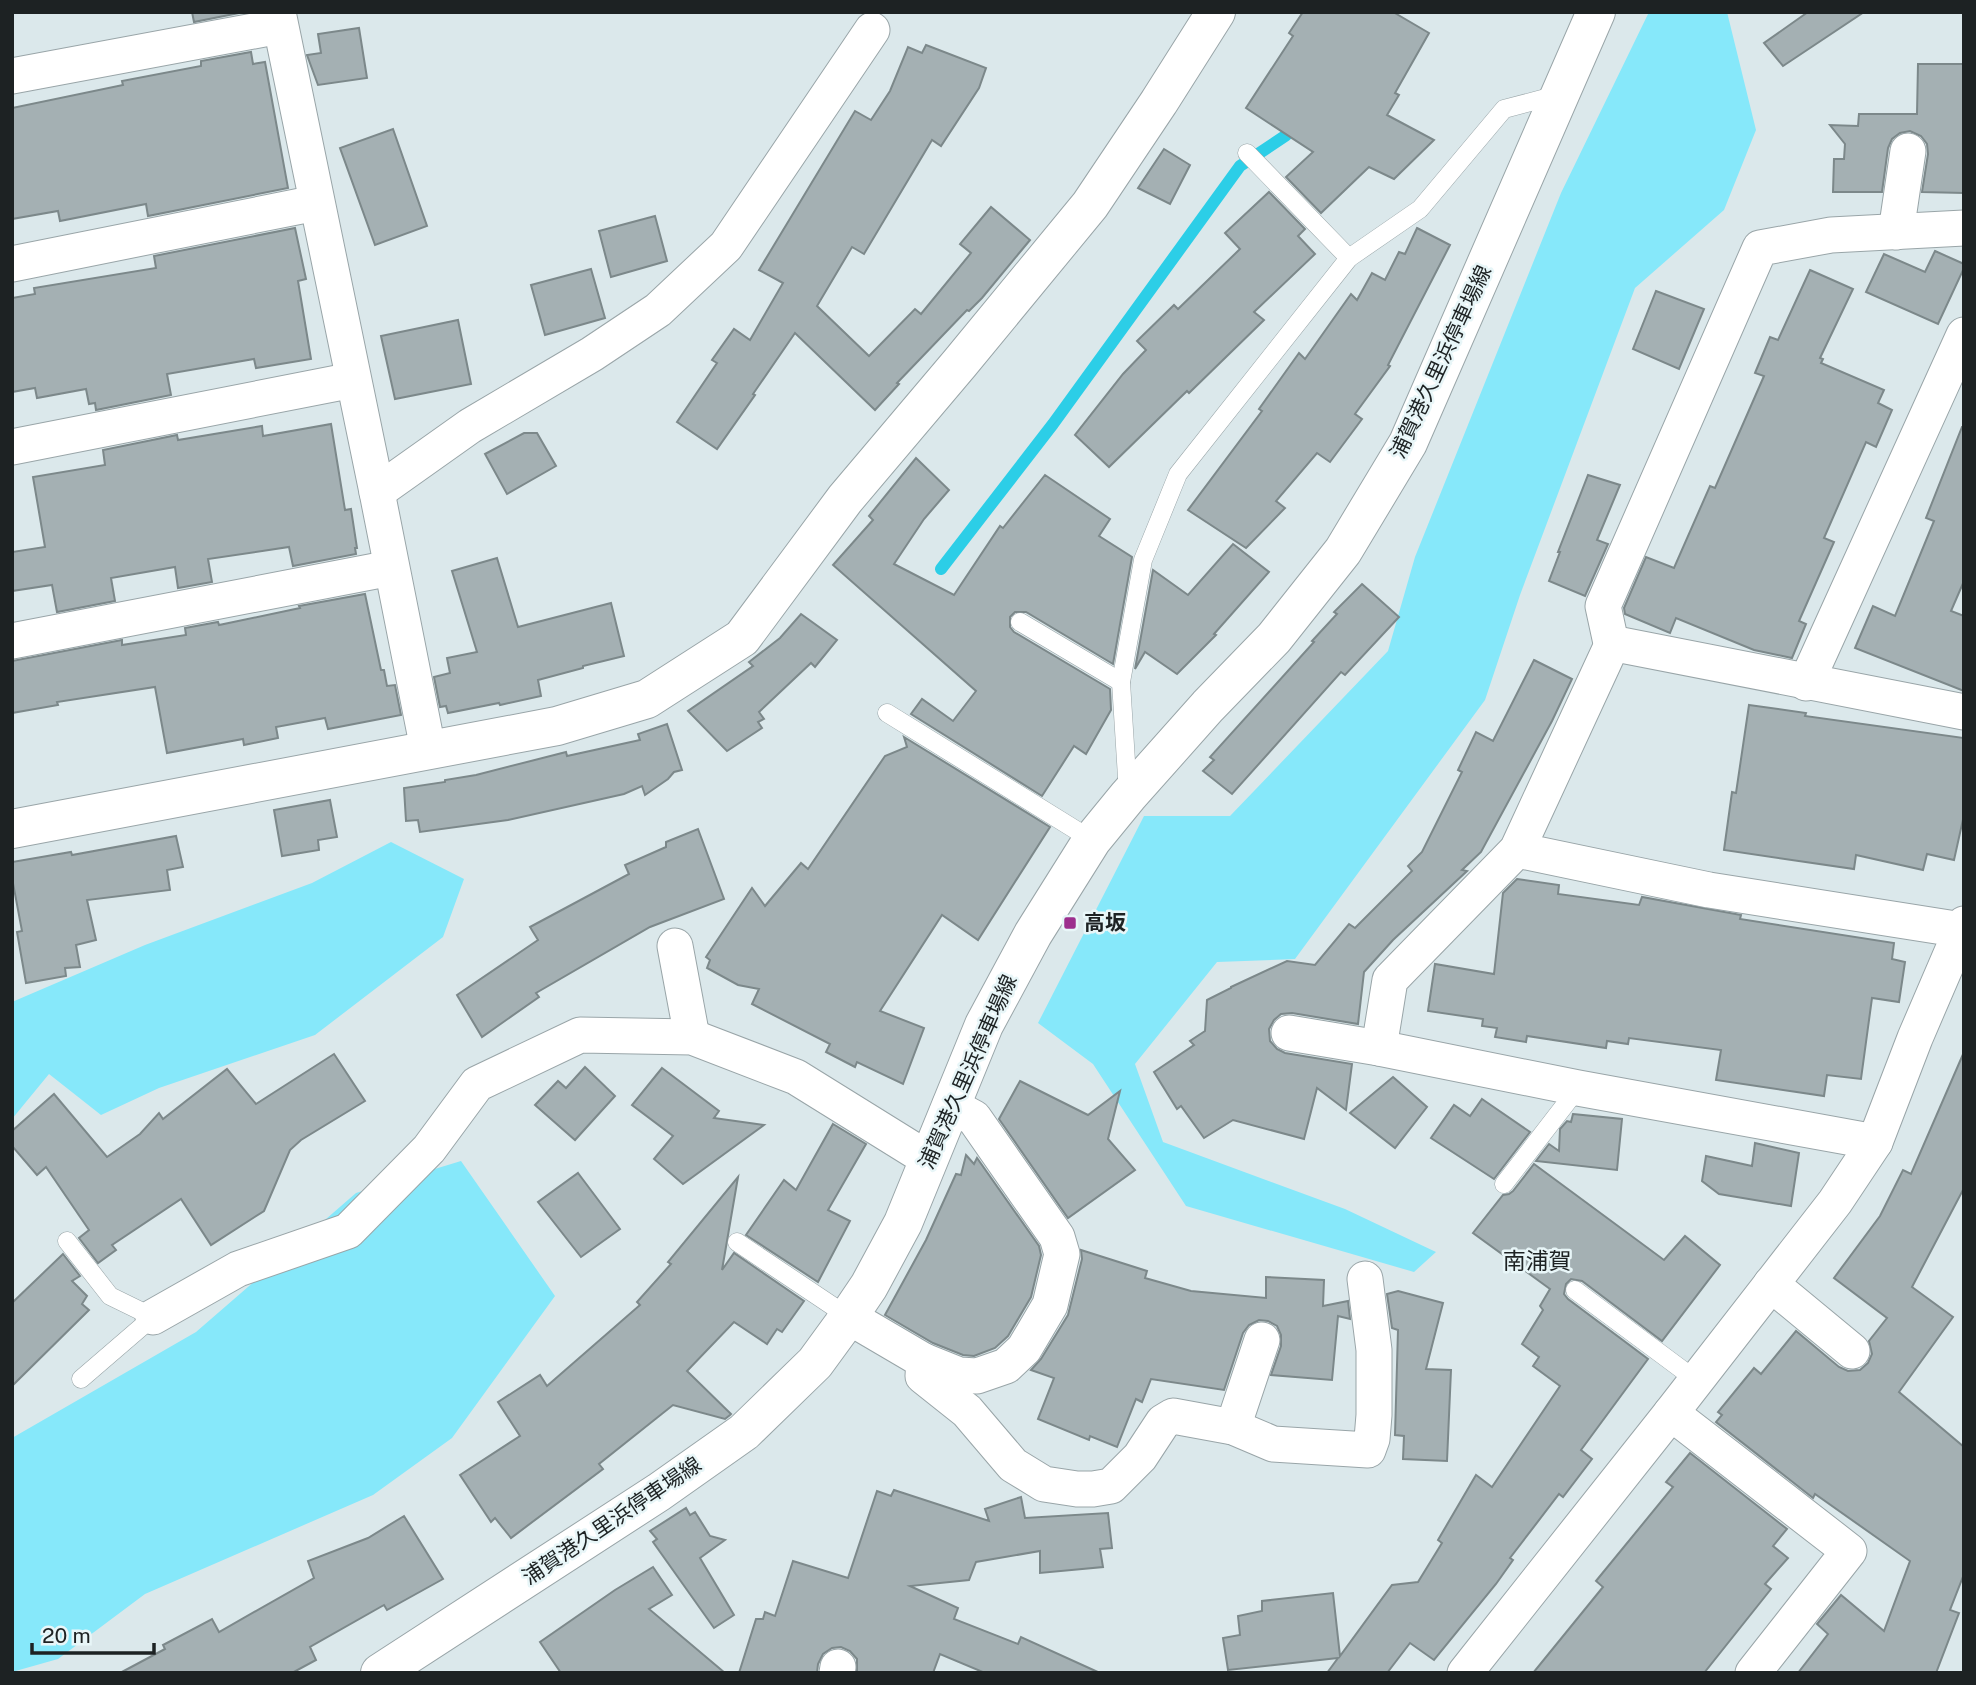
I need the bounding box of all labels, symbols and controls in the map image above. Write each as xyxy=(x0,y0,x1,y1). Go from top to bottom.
street label: 浦賀港久里浜停車場線 xyxy=(1385,261,1496,462)
place label: 高坂 xyxy=(1084,910,1126,935)
marker: 高坂 xyxy=(1062,915,1078,931)
street label: 浦賀港久里浜停車場線 xyxy=(913,971,1022,1173)
district label: 南浦賀 xyxy=(1503,1247,1572,1274)
street label: 浦賀港久里浜停車場線 xyxy=(518,1452,706,1590)
scale bar xyxy=(32,1612,154,1656)
text: 20 m xyxy=(42,1623,91,1648)

